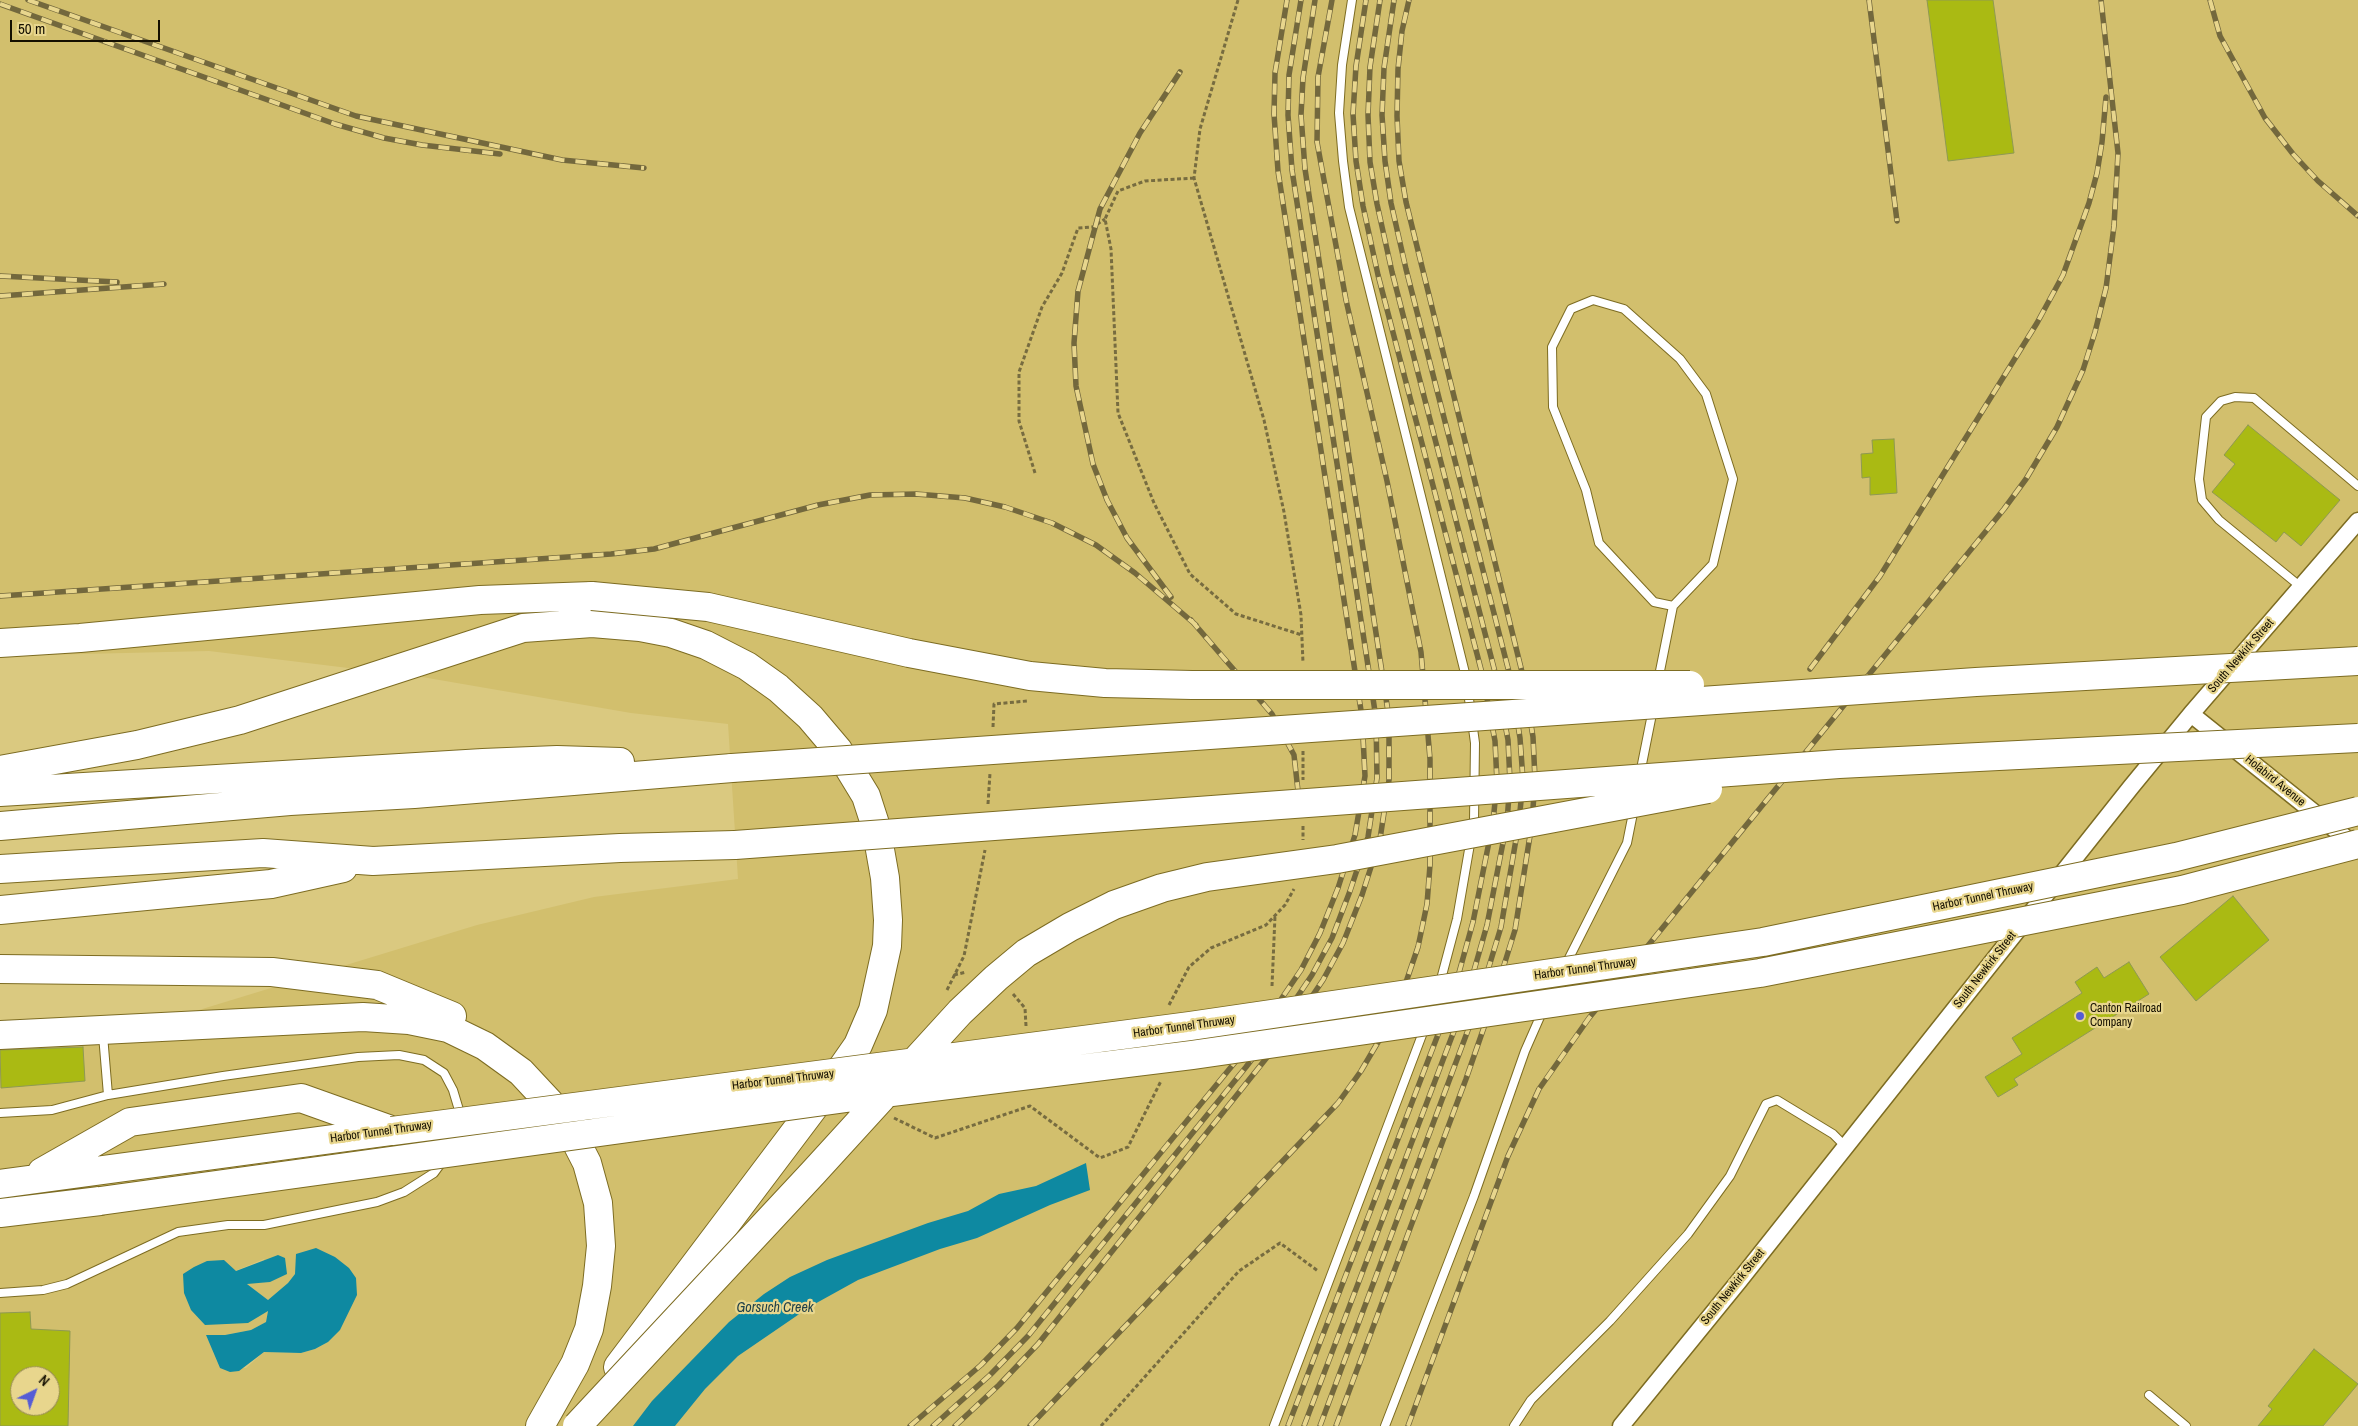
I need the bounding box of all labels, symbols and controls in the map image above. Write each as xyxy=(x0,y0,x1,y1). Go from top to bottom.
scale bar xyxy=(12,10,162,42)
text: 50 m xyxy=(18,18,45,39)
street label: South Newkirk Street xyxy=(2205,616,2277,696)
street label: Holabird Avenue xyxy=(2242,752,2308,810)
street label: Harbor Tunnel Thruway xyxy=(1931,879,2035,915)
street label: South Newkirk Street xyxy=(1951,929,2019,1011)
street label: Harbor Tunnel Thruway xyxy=(1533,955,1637,983)
place label: Canton Railroad Company xyxy=(2090,1002,2162,1030)
marker: Canton Railroad Company xyxy=(2074,1010,2086,1022)
street label: Harbor Tunnel Thruway xyxy=(1132,1013,1236,1041)
street label: Harbor Tunnel Thruway xyxy=(731,1067,835,1093)
street label: Harbor Tunnel Thruway xyxy=(329,1118,433,1146)
street label: South Newkirk Street xyxy=(1698,1246,1768,1328)
water label: Gorsuch Creek xyxy=(736,1300,814,1316)
north arrow xyxy=(10,1366,60,1416)
text: N xyxy=(35,1371,53,1390)

